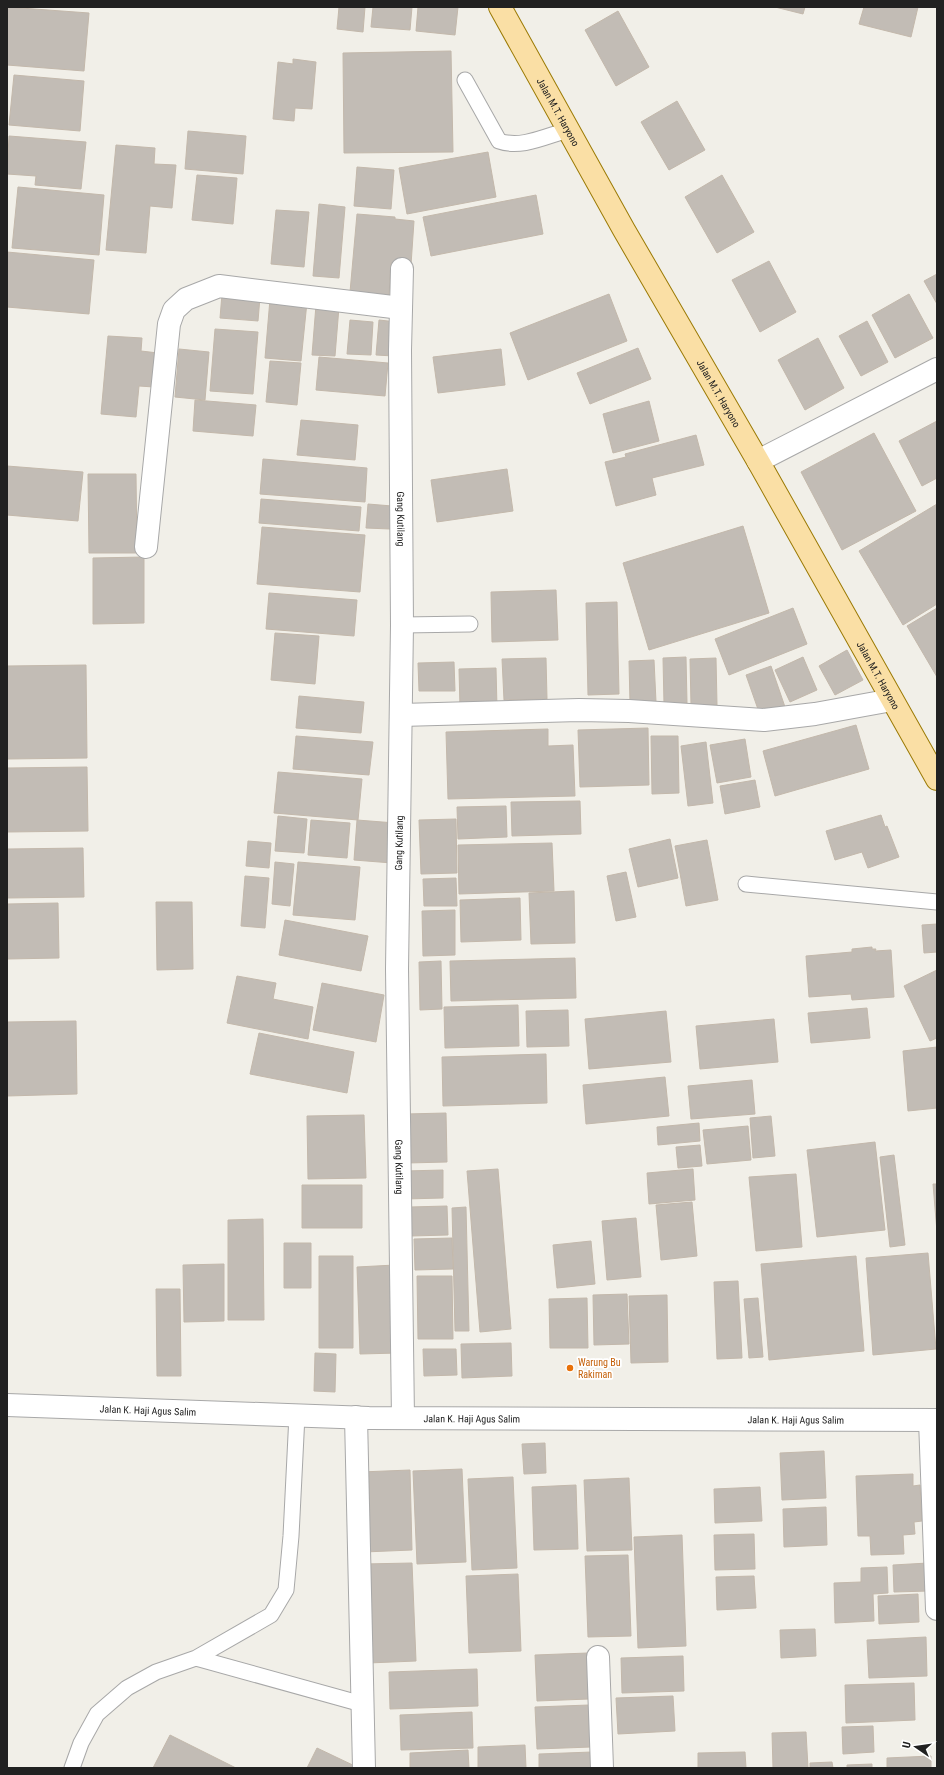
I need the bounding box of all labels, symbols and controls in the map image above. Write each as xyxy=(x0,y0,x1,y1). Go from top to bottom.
street label: Jalan M.T. Haryono xyxy=(535,76,582,148)
street label: Jalan M.T. Haryono xyxy=(695,358,743,429)
street label: Gang Kutilang xyxy=(396,491,407,547)
street label: Jalan M.T. Haryono xyxy=(855,639,902,711)
street label: Gang Kutilang xyxy=(393,815,405,871)
street label: Gang Kutilang xyxy=(394,1139,406,1195)
place label: Warung Bu Rakiman xyxy=(578,1357,621,1380)
marker: Warung Bu Rakiman xyxy=(565,1363,575,1373)
street label: Jalan K. Haji Agus Salim xyxy=(99,1403,196,1417)
street label: Jalan K. Haji Agus Salim xyxy=(423,1413,520,1424)
street label: Jalan K. Haji Agus Salim xyxy=(747,1414,844,1425)
north arrow xyxy=(896,1727,936,1767)
text: U xyxy=(900,1740,914,1749)

